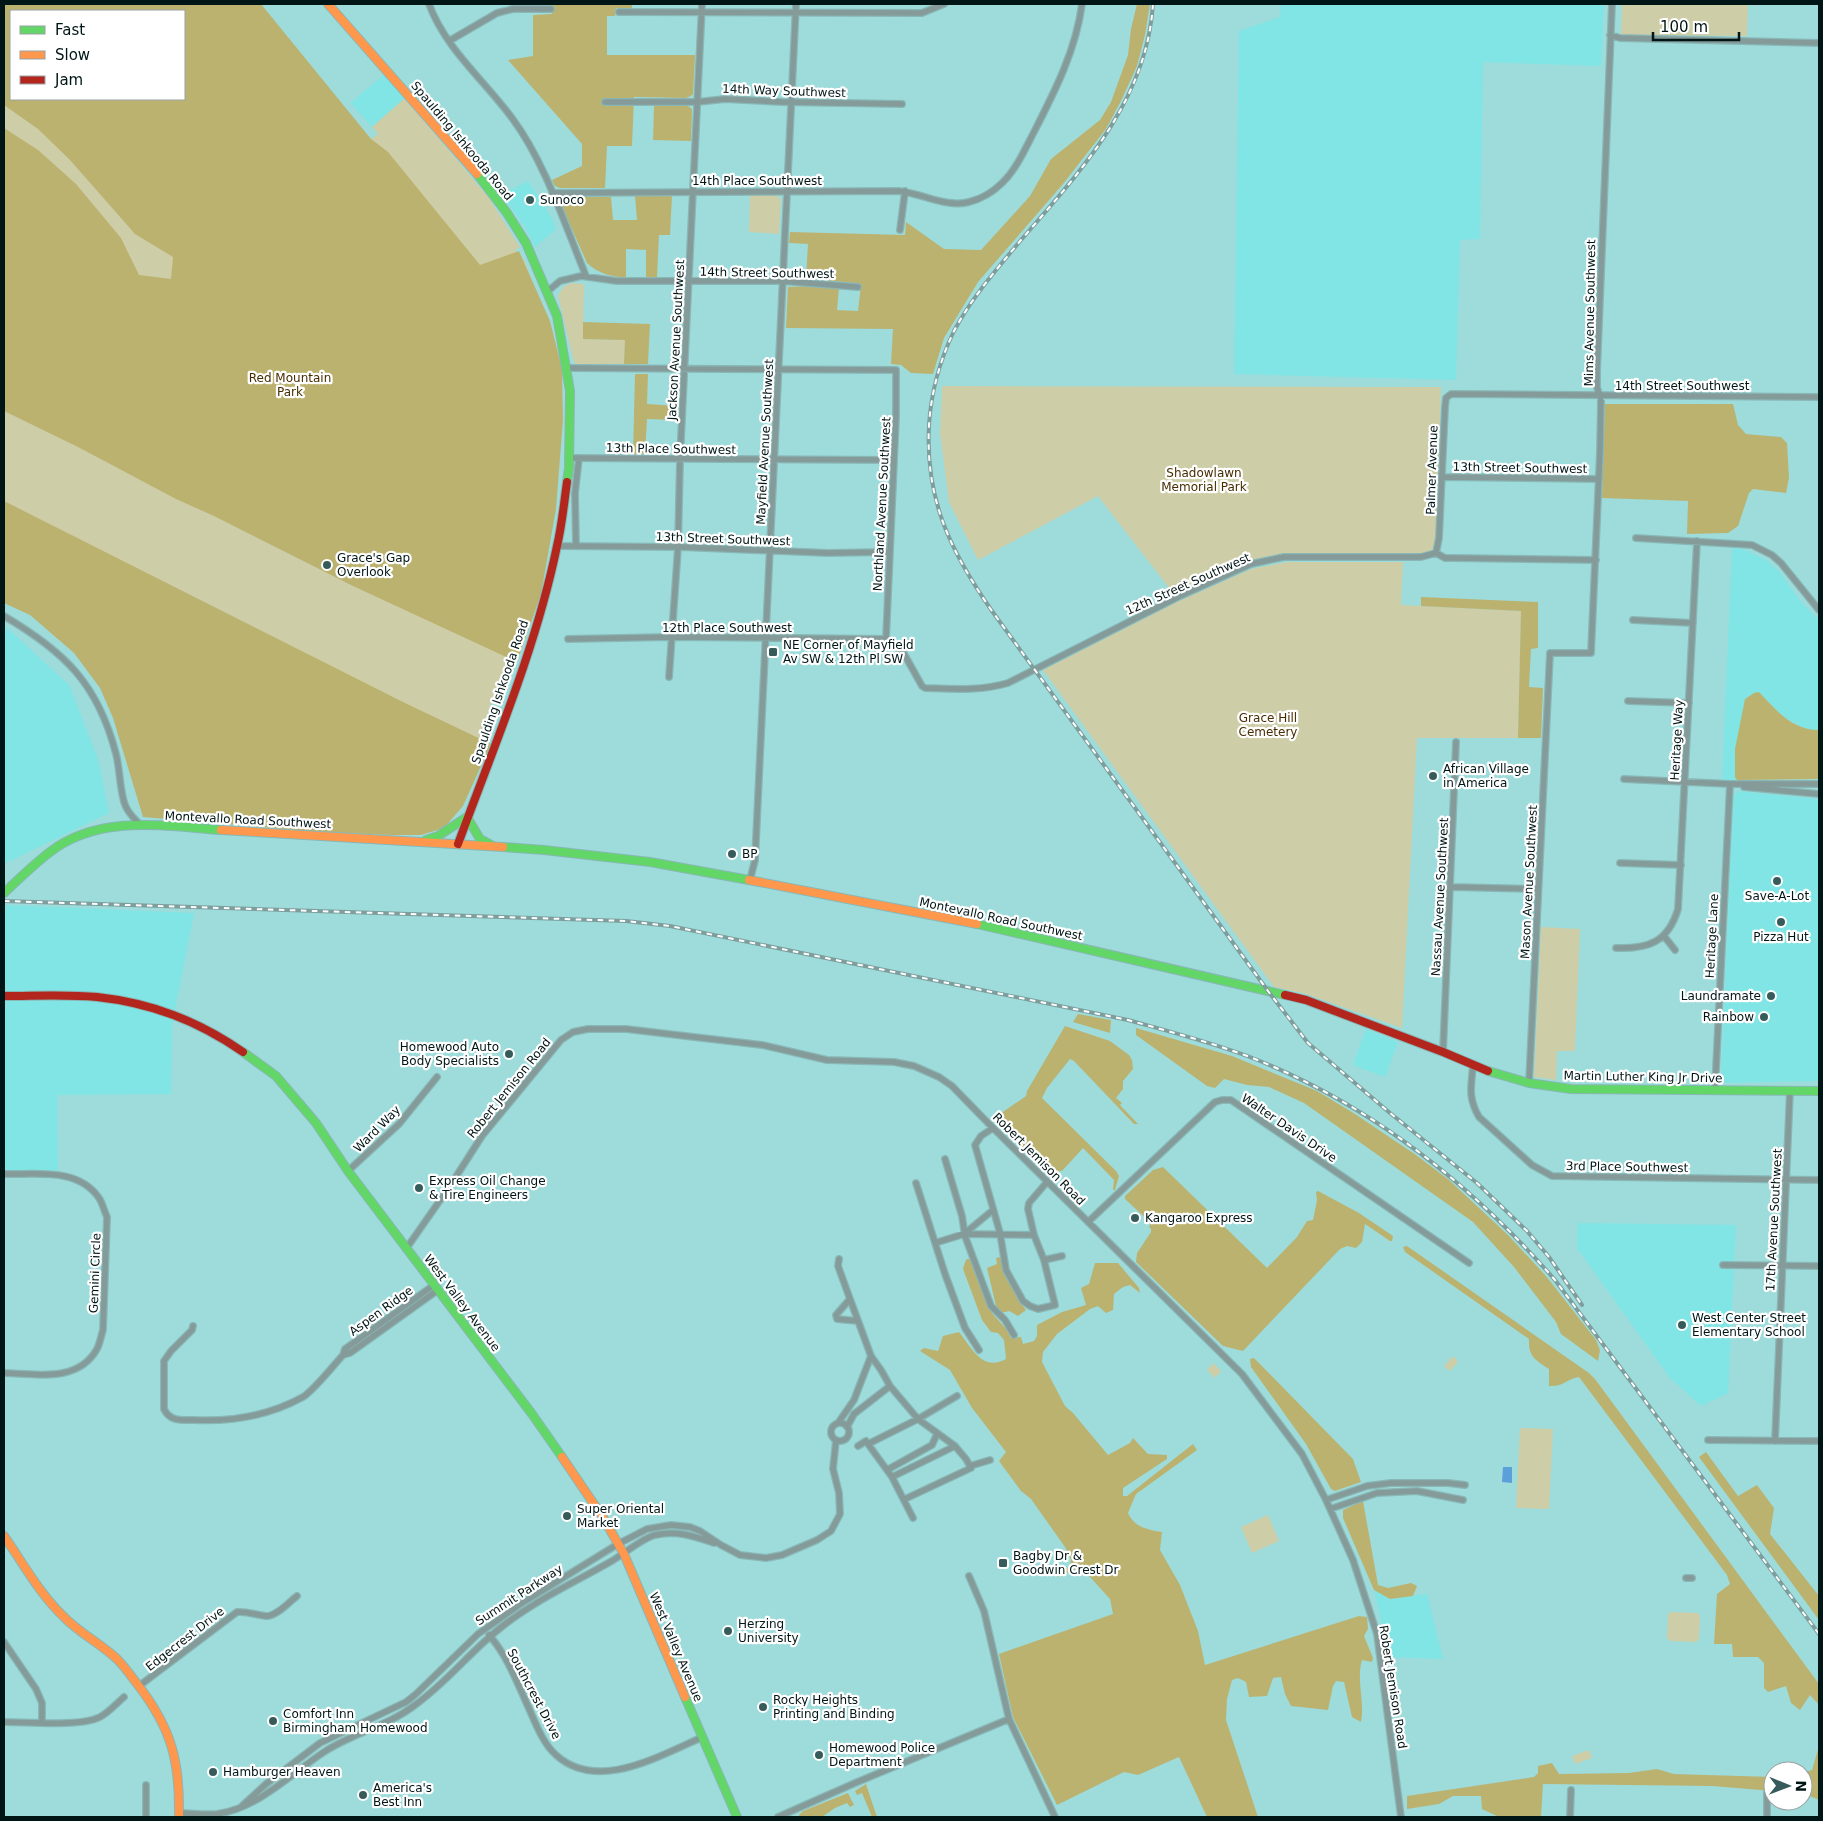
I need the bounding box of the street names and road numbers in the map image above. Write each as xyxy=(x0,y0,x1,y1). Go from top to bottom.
street label: Spaulding Ishkooda Road xyxy=(408,79,516,203)
street label: 14th Way Southwest xyxy=(722,82,846,100)
street label: 14th Place Southwest xyxy=(692,174,822,188)
street label: Mims Avenue Southwest xyxy=(1582,239,1598,387)
street label: Jackson Avenue Southwest xyxy=(665,259,687,422)
street label: 14th Street Southwest xyxy=(700,265,835,281)
street label: Mayfield Avenue Southwest xyxy=(754,358,776,525)
street label: 14th Street Southwest xyxy=(1615,379,1750,393)
street label: Northland Avenue Southwest xyxy=(870,416,894,592)
street label: Palmer Avenue xyxy=(1423,425,1441,515)
street label: 13th Place Southwest xyxy=(606,441,736,457)
street label: 13th Street Southwest xyxy=(1453,460,1588,476)
street label: 13th Street Southwest xyxy=(655,530,791,548)
street label: 12th Street Southwest xyxy=(1124,550,1253,618)
street label: Spaulding Ishkooda Road xyxy=(469,618,531,766)
street label: 12th Place Southwest xyxy=(662,621,792,635)
street label: Heritage Way xyxy=(1668,699,1686,781)
street label: Mason Avenue Southwest xyxy=(1518,804,1540,959)
street label: Montevallo Road Southwest xyxy=(164,809,332,831)
street label: Nassau Avenue Southwest xyxy=(1429,817,1451,977)
street label: Heritage Lane xyxy=(1703,893,1721,979)
street label: Montevallo Road Southwest xyxy=(918,895,1084,943)
street label: Robert Jemison Road xyxy=(464,1035,554,1141)
street label: Martin Luther King Jr Drive xyxy=(1563,1069,1723,1085)
street label: Walter Davis Drive xyxy=(1239,1091,1339,1165)
street label: Ward Way xyxy=(351,1103,403,1155)
street label: Robert Jemison Road xyxy=(990,1110,1088,1208)
street label: 17th Avenue Southwest xyxy=(1763,1148,1785,1292)
street label: 3rd Place Southwest xyxy=(1566,1159,1689,1175)
street label: Gemini Circle xyxy=(87,1233,103,1313)
street label: West Valley Avenue xyxy=(421,1252,503,1354)
street label: Aspen Ridge xyxy=(346,1283,416,1339)
street label: Summit Parkway xyxy=(473,1562,565,1628)
street label: West Valley Avenue xyxy=(647,1590,705,1704)
street label: Edgecrest Drive xyxy=(143,1604,227,1674)
street label: Robert Jemison Road xyxy=(1376,1624,1410,1750)
street label: Southcrest Drive xyxy=(504,1646,564,1742)

